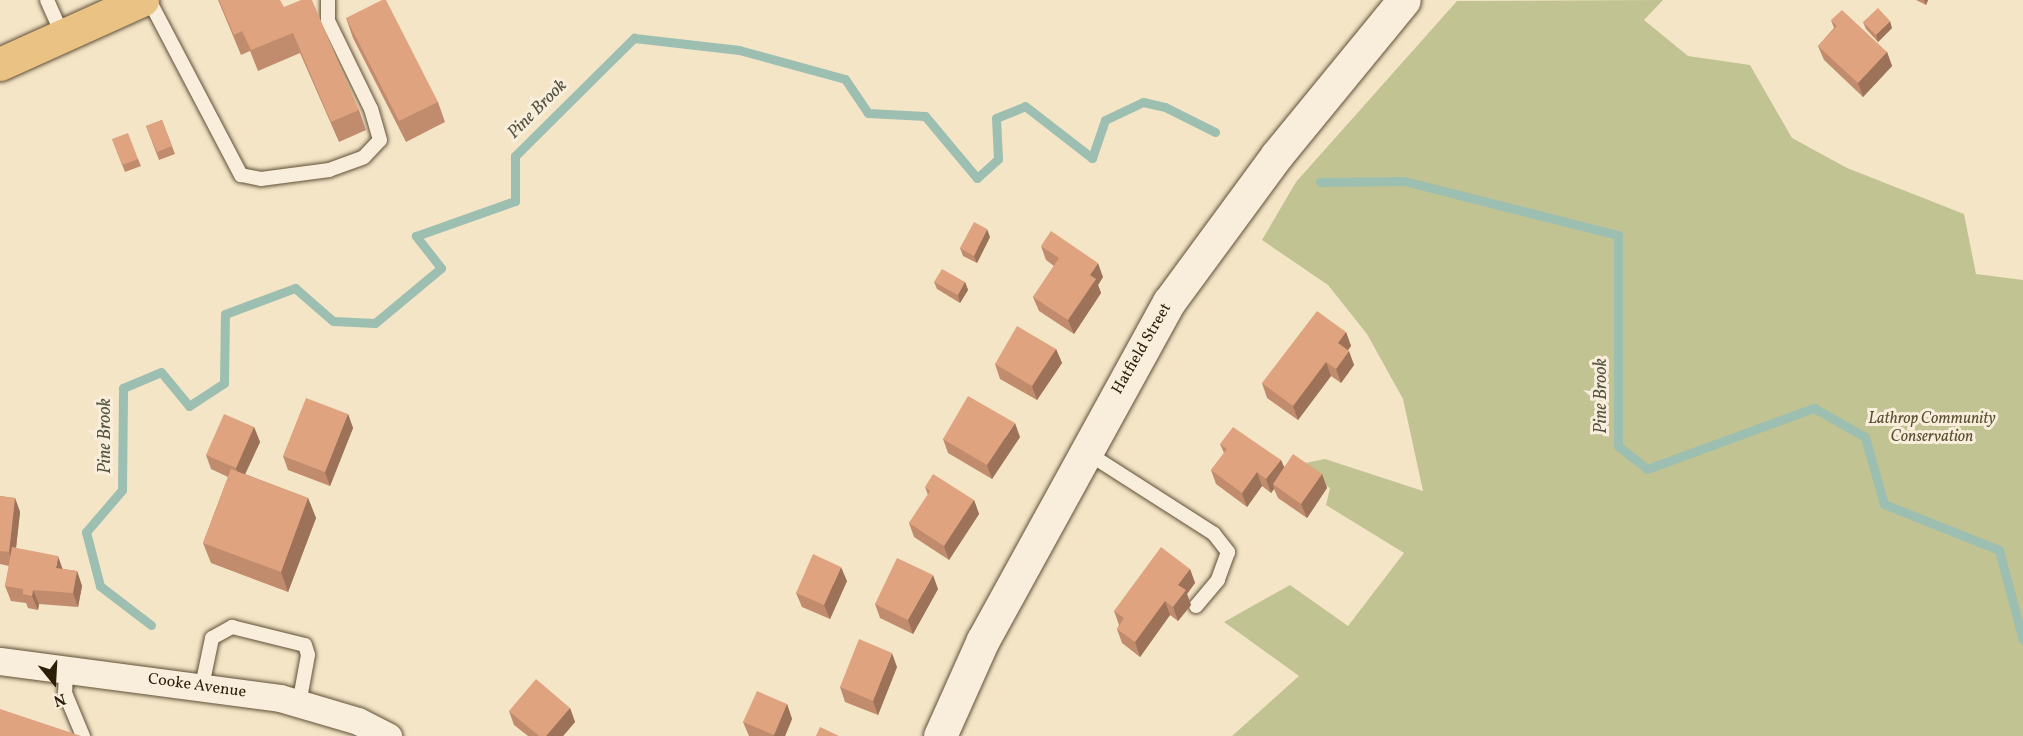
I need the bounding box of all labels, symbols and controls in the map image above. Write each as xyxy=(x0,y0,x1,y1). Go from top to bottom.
water label: Pine Brook xyxy=(504,76,572,144)
street label: Hatfield Street xyxy=(1108,300,1176,398)
water label: Pine Brook xyxy=(1591,358,1613,434)
water label: Pine Brook xyxy=(95,398,117,474)
park label: Lathrop Community Conservation xyxy=(1868,409,1996,447)
north arrow xyxy=(24,652,84,712)
street label: Cooke Avenue xyxy=(147,670,247,702)
text: N xyxy=(51,687,68,711)

